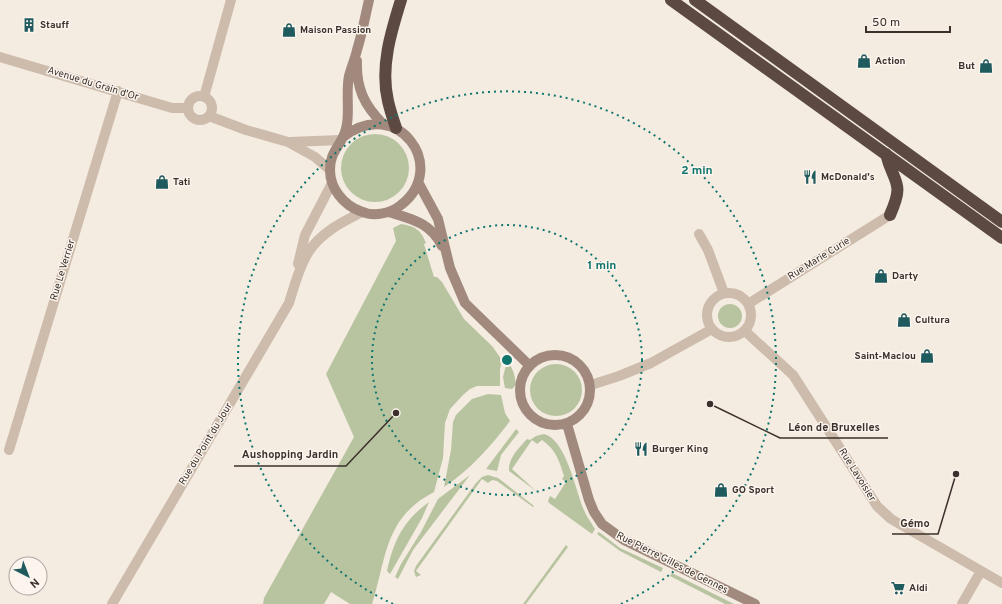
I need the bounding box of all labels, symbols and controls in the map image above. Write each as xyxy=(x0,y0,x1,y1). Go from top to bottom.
scale bar xyxy=(866,8,950,34)
text: 50 m xyxy=(872,15,900,31)
building icon: Stauff xyxy=(21,17,37,33)
place label: Stauff xyxy=(40,19,69,32)
shop icon: Maison Passion xyxy=(281,22,297,38)
place label: Maison Passion xyxy=(300,24,371,37)
shop icon: Action xyxy=(856,53,872,69)
place label: Action xyxy=(875,55,906,68)
shop icon: But xyxy=(978,58,994,74)
place label: But xyxy=(958,60,975,73)
street label: Avenue du Grain d'Or xyxy=(46,64,140,104)
text: 2 min xyxy=(681,163,713,179)
restaurant icon: McDonald's xyxy=(802,169,818,185)
place label: McDonald's xyxy=(821,171,875,184)
shop icon: Tati xyxy=(154,174,170,190)
place label: Tati xyxy=(173,176,191,189)
street label: Rue Marie Curie xyxy=(785,235,853,283)
street label: Rue Le Verrier xyxy=(48,238,79,302)
text: 1 min xyxy=(588,258,616,274)
shop icon: Darty xyxy=(873,268,889,284)
place label: Darty xyxy=(892,270,919,283)
shop icon: Cultura xyxy=(896,312,912,328)
place label: Cultura xyxy=(915,314,950,327)
shop icon: Saint-Maclou xyxy=(919,348,935,364)
place label: Saint-Maclou xyxy=(855,350,916,363)
centre of rings xyxy=(500,353,514,367)
street label: Rue du Point du Jour xyxy=(176,400,236,488)
callout: Léon de Bruxelles xyxy=(780,415,888,438)
text: Léon de Bruxelles xyxy=(788,421,880,435)
restaurant icon: Burger King xyxy=(633,441,649,457)
callout: Aushopping Jardin xyxy=(234,443,346,466)
place label: Burger King xyxy=(652,443,708,456)
street label: Rue Lavoisier xyxy=(835,446,879,504)
text: Aushopping Jardin xyxy=(242,448,338,462)
shop icon: GO Sport xyxy=(713,482,729,498)
place label: GO Sport xyxy=(732,484,774,497)
callout: Gémo xyxy=(892,511,938,534)
text: Gémo xyxy=(900,517,930,531)
street label: Rue Pierre Gilles de Gennes xyxy=(614,529,730,597)
north arrow xyxy=(8,556,48,596)
text: N xyxy=(26,575,42,591)
supermarket icon: Aldi xyxy=(890,580,906,596)
place label: Aldi xyxy=(909,582,928,595)

